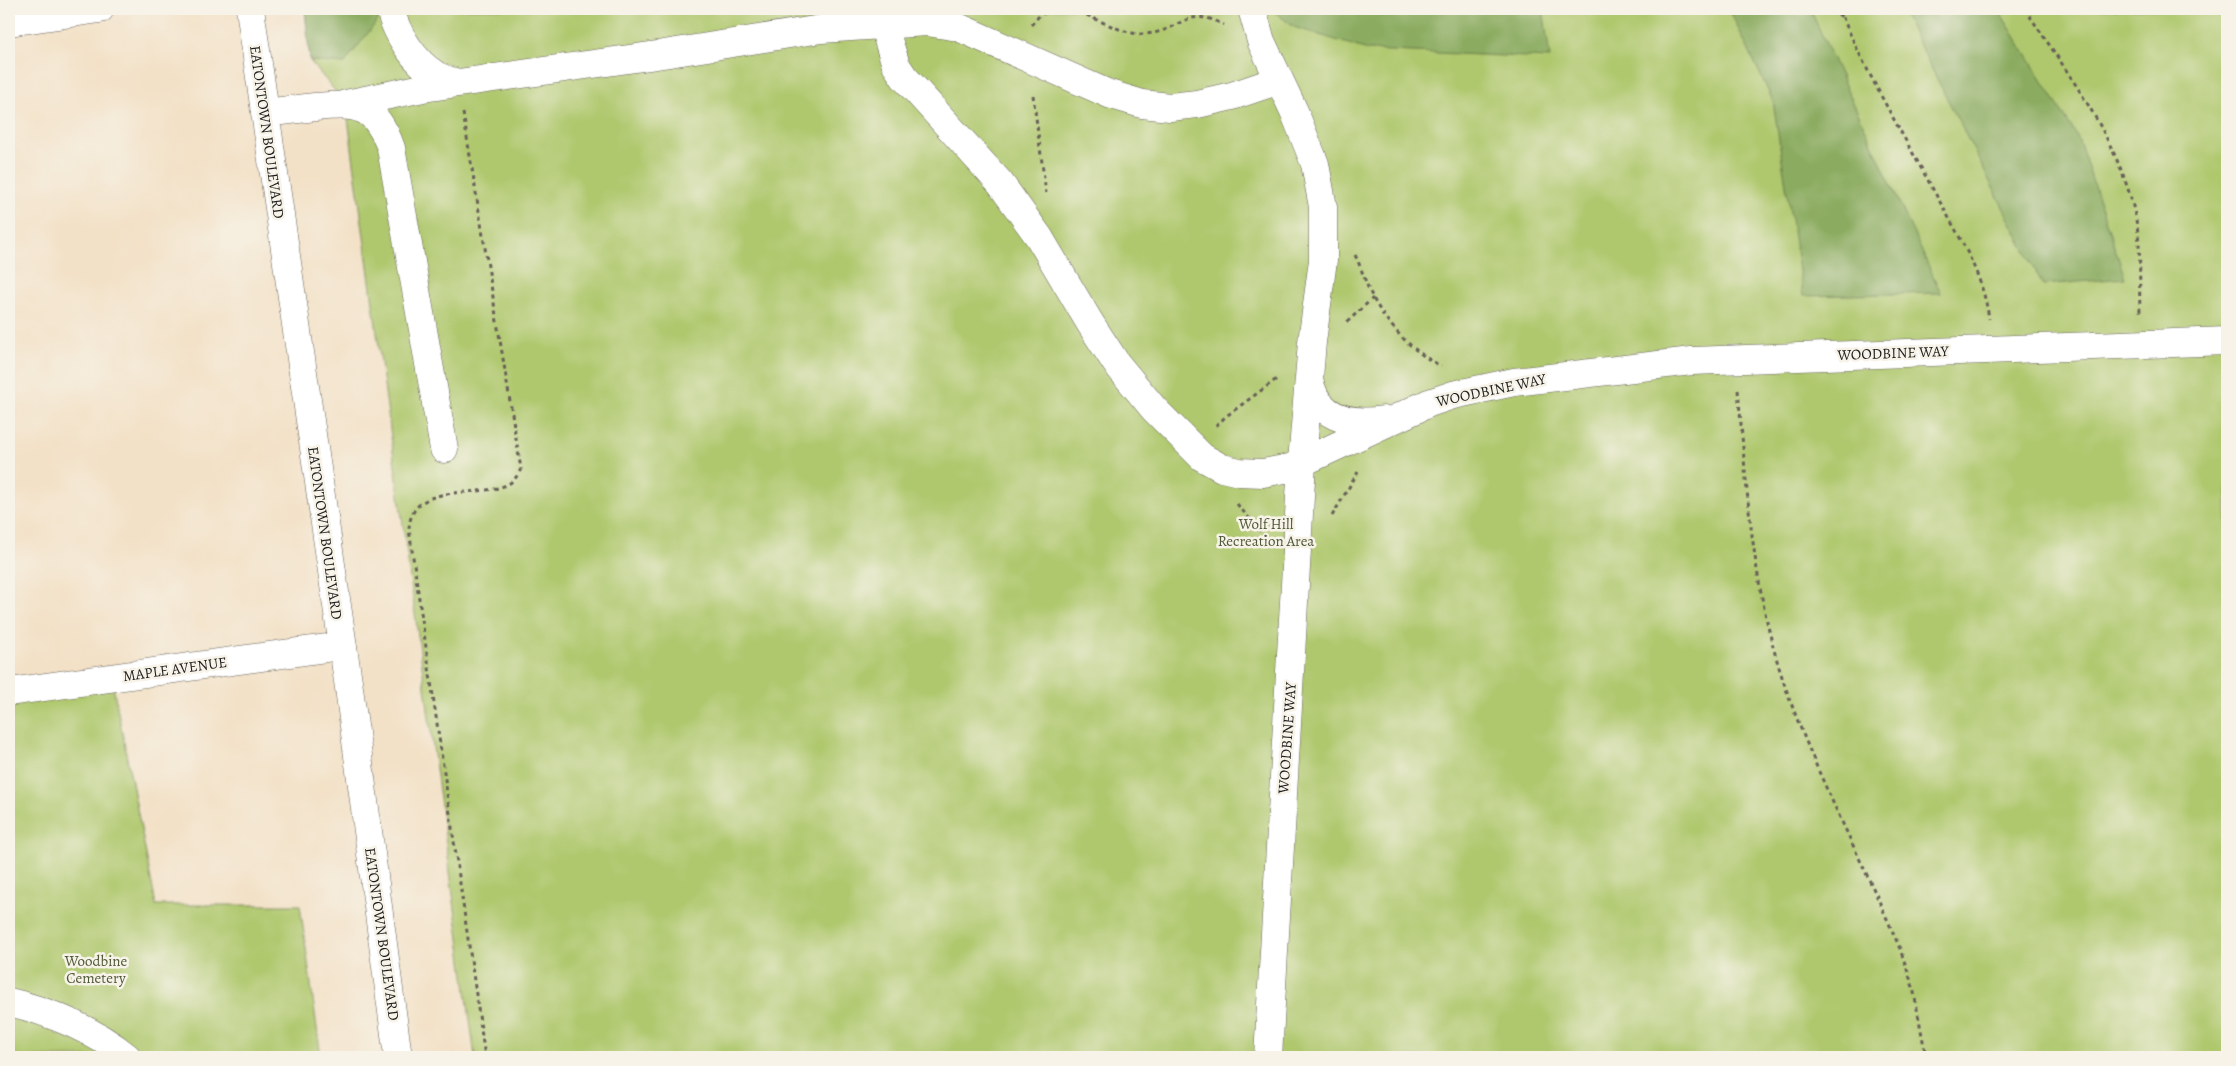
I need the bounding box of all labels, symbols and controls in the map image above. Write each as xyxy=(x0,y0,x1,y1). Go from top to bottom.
street label: EATONTOWN BOULEVARD xyxy=(245,44,289,220)
street label: WOODBINE WAY xyxy=(1836,341,1950,365)
street label: WOODBINE WAY xyxy=(1433,368,1548,412)
street label: EATONTOWN BOULEVARD xyxy=(303,445,347,621)
park label: Wolf Hill Recreation Area xyxy=(1218,514,1314,551)
street label: MAPLE AVENUE xyxy=(122,652,228,686)
street label: WOODBINE WAY xyxy=(1273,681,1301,795)
street label: EATONTOWN BOULEVARD xyxy=(360,846,404,1022)
park label: Woodbine Cemetery xyxy=(64,951,128,988)

